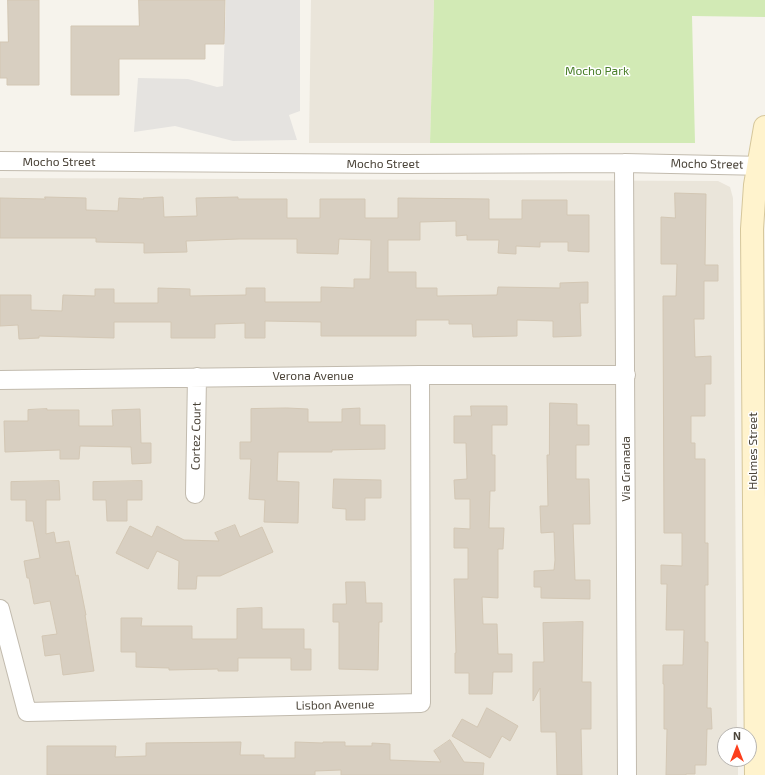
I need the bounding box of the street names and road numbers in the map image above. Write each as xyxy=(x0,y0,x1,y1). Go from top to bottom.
street label: Mocho Street xyxy=(22,155,96,169)
street label: Mocho Street xyxy=(670,156,744,172)
street label: Mocho Street xyxy=(346,157,420,171)
street label: Verona Avenue xyxy=(272,369,354,383)
street label: Cortez Court xyxy=(188,402,204,470)
street label: Holmes Street xyxy=(746,412,760,490)
street label: Via Granada xyxy=(619,436,633,502)
street label: Lisbon Avenue xyxy=(296,697,374,713)

